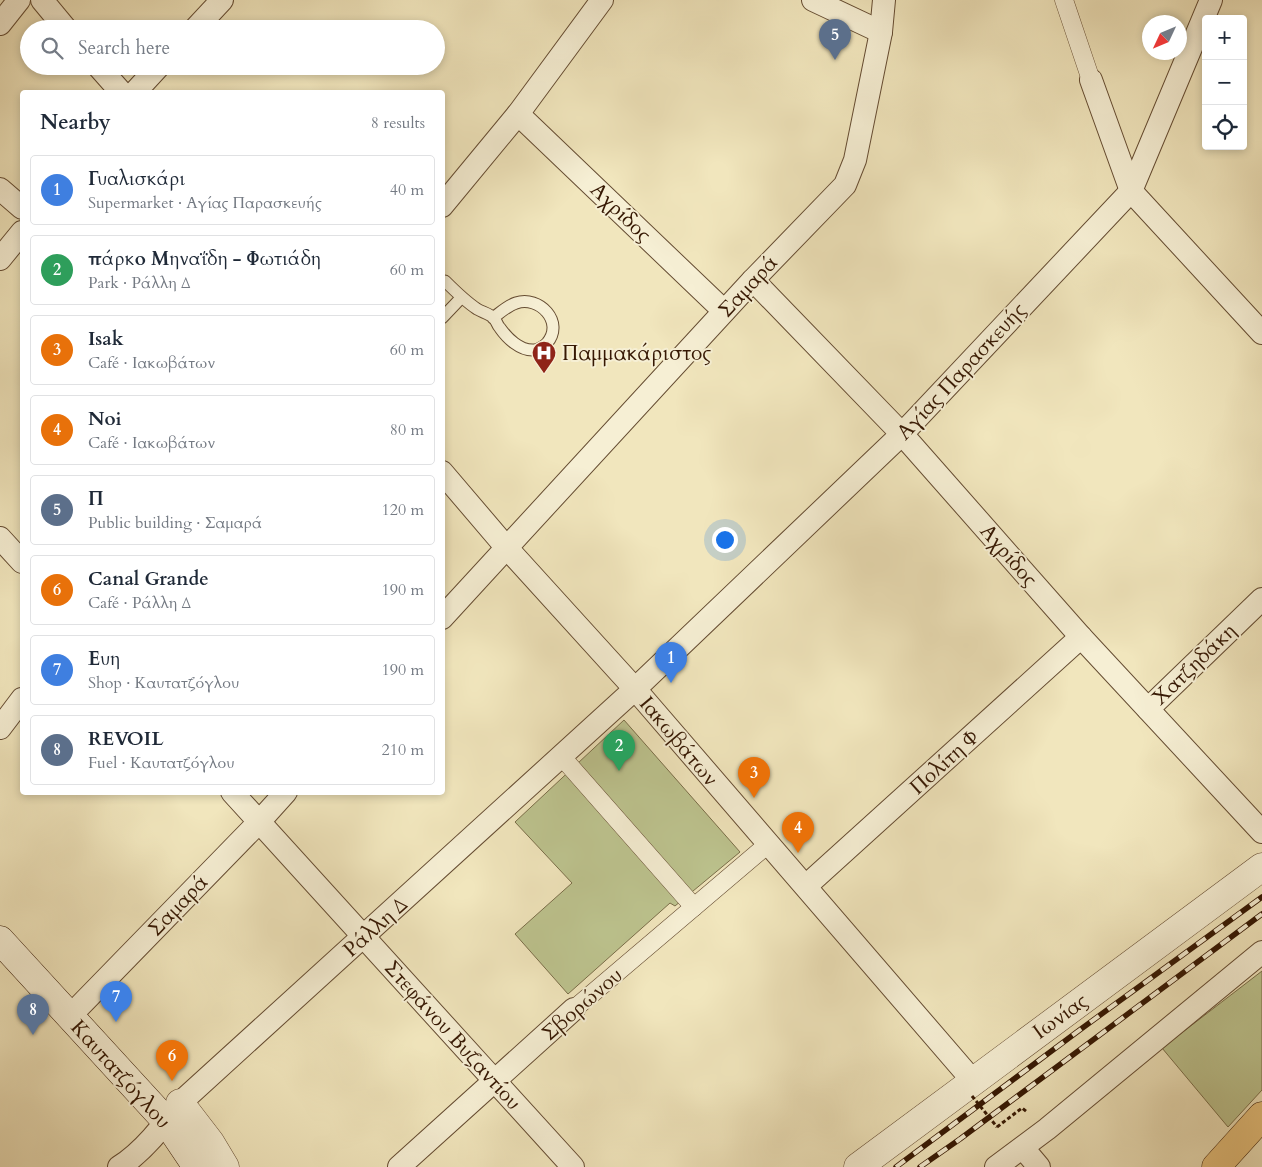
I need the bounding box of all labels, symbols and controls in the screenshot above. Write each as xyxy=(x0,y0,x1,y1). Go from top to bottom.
north arrow xyxy=(1142,15,1187,60)
map controls xyxy=(1202,15,1247,150)
button: + xyxy=(1202,15,1247,60)
pin: 5 xyxy=(819,19,851,60)
search box xyxy=(20,20,445,75)
icon: search xyxy=(38,34,66,62)
text: Search here xyxy=(78,35,170,61)
button: − xyxy=(1202,60,1247,105)
button: locate xyxy=(1202,105,1247,150)
text: Nearby xyxy=(40,108,111,137)
text: 8 results xyxy=(371,112,425,134)
text: Γυαλισκάρι xyxy=(88,166,185,192)
street label: Αχρίδος xyxy=(584,176,658,249)
text: 1 xyxy=(53,179,61,201)
text: 40 m xyxy=(390,179,424,201)
text: Supermarket · Αγίας Παρασκευής xyxy=(88,192,322,214)
text: πάρκο Μηναΐδη - Φωτιάδη xyxy=(88,246,321,272)
street label: Σαμαρά xyxy=(712,249,785,324)
text: 2 xyxy=(53,259,61,281)
text: 60 m xyxy=(390,259,424,281)
text: Park · Ράλλη Δ xyxy=(88,272,190,294)
street label: Αγίας Παρασκευής xyxy=(890,296,1033,446)
text: Isak xyxy=(88,326,124,352)
text: 3 xyxy=(53,339,61,361)
text: 60 m xyxy=(390,339,424,361)
place label: Παμμακάριστος xyxy=(562,339,711,368)
hospital icon: Παμμακάριστος xyxy=(531,340,557,374)
text: Café · Ιακωβάτων xyxy=(88,352,215,374)
text: Noi xyxy=(88,406,122,432)
text: 4 xyxy=(53,419,61,441)
text: 80 m xyxy=(390,419,424,441)
text: Café · Ιακωβάτων xyxy=(88,432,215,454)
text: Π xyxy=(88,486,104,512)
text: 5 xyxy=(53,499,61,521)
text: 120 m xyxy=(382,499,424,521)
text: Public building · Σαμαρά xyxy=(88,512,263,534)
street label: Αχρίδος xyxy=(973,518,1044,593)
your location xyxy=(712,527,738,553)
text: Canal Grande xyxy=(88,566,209,592)
text: 6 xyxy=(53,579,61,601)
text: 190 m xyxy=(382,579,424,601)
text: Café · Ράλλη Δ xyxy=(88,592,191,614)
street label: Χατζηδάκη xyxy=(1146,617,1243,712)
pin: 1 xyxy=(655,642,687,683)
text: Ευη xyxy=(88,646,120,672)
text: 7 xyxy=(53,659,61,681)
text: 190 m xyxy=(382,659,424,681)
text: Shop · Καυτατζόγλου xyxy=(88,672,239,694)
street label: Ιακωβάτων xyxy=(632,690,725,792)
street label: Πολίτη Φ xyxy=(903,723,985,801)
text: REVOIL xyxy=(88,726,164,752)
pin: 2 xyxy=(603,730,635,771)
text: 8 xyxy=(53,739,61,761)
text: 210 m xyxy=(382,739,424,761)
text: Fuel · Καυτατζόγλου xyxy=(88,752,235,774)
pin: 3 xyxy=(738,757,770,798)
pin: 4 xyxy=(782,812,814,853)
street label: Σαμαρά xyxy=(142,868,215,943)
street label: Ράλλη Δ xyxy=(337,890,414,964)
street label: Στεφάνου Βυζαντίου xyxy=(378,954,528,1116)
street label: Σβορώνου xyxy=(536,961,629,1048)
pin: 7 xyxy=(100,981,132,1022)
street label: Ιωνίας xyxy=(1027,987,1094,1046)
pin: 8 xyxy=(17,994,49,1035)
street label: Καυτατζόγλου xyxy=(64,1014,177,1135)
pin: 6 xyxy=(156,1040,188,1081)

